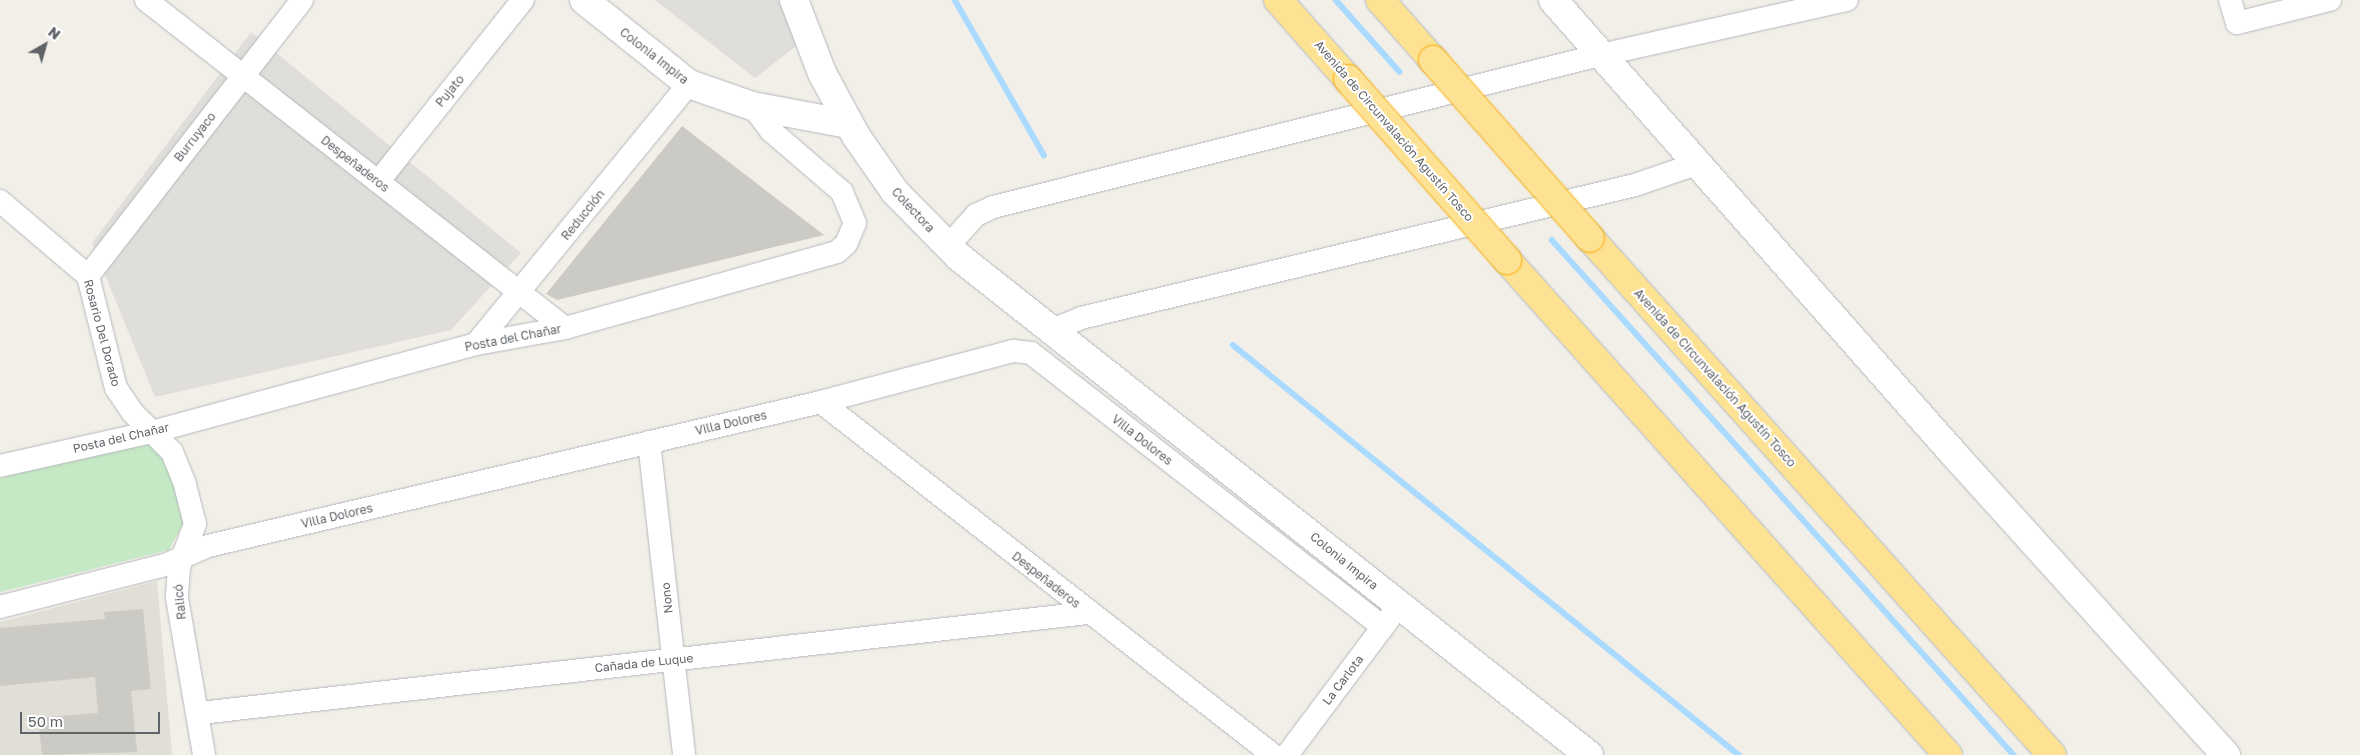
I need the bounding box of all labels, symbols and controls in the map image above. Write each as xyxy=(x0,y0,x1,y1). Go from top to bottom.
north arrow xyxy=(20,20,70,70)
text: N xyxy=(45,23,64,43)
street label: Colonia Impira xyxy=(617,25,691,87)
street label: Avenida de Circunvalación Agustín Tosco xyxy=(1312,38,1476,224)
street label: Pujato xyxy=(433,72,467,110)
street label: Burruyaco xyxy=(171,109,219,165)
street label: Despeñaderos xyxy=(318,133,392,195)
street label: Colectora xyxy=(889,185,937,235)
street label: Reducción xyxy=(558,187,608,243)
street label: Rosario Del Dorado xyxy=(81,278,123,388)
street label: Avenida de Circunvalación Agustín Tosco xyxy=(1631,286,1799,470)
street label: Posta del Chañar xyxy=(463,322,563,354)
street label: Villa Dolores xyxy=(694,408,768,438)
street label: Villa Dolores xyxy=(1109,412,1175,468)
street label: Posta del Chañar xyxy=(72,420,170,456)
street label: Villa Dolores xyxy=(300,501,374,531)
street label: Colonia Impira xyxy=(1307,529,1381,593)
street label: Despeñaderos xyxy=(1009,549,1083,611)
street label: Nono xyxy=(658,582,676,614)
street label: Ralicó xyxy=(171,584,189,620)
street label: Cañada de Luque xyxy=(594,651,694,675)
street label: La Carlota xyxy=(1320,652,1366,708)
scale bar xyxy=(22,702,162,734)
text: 50 m xyxy=(28,712,63,730)

